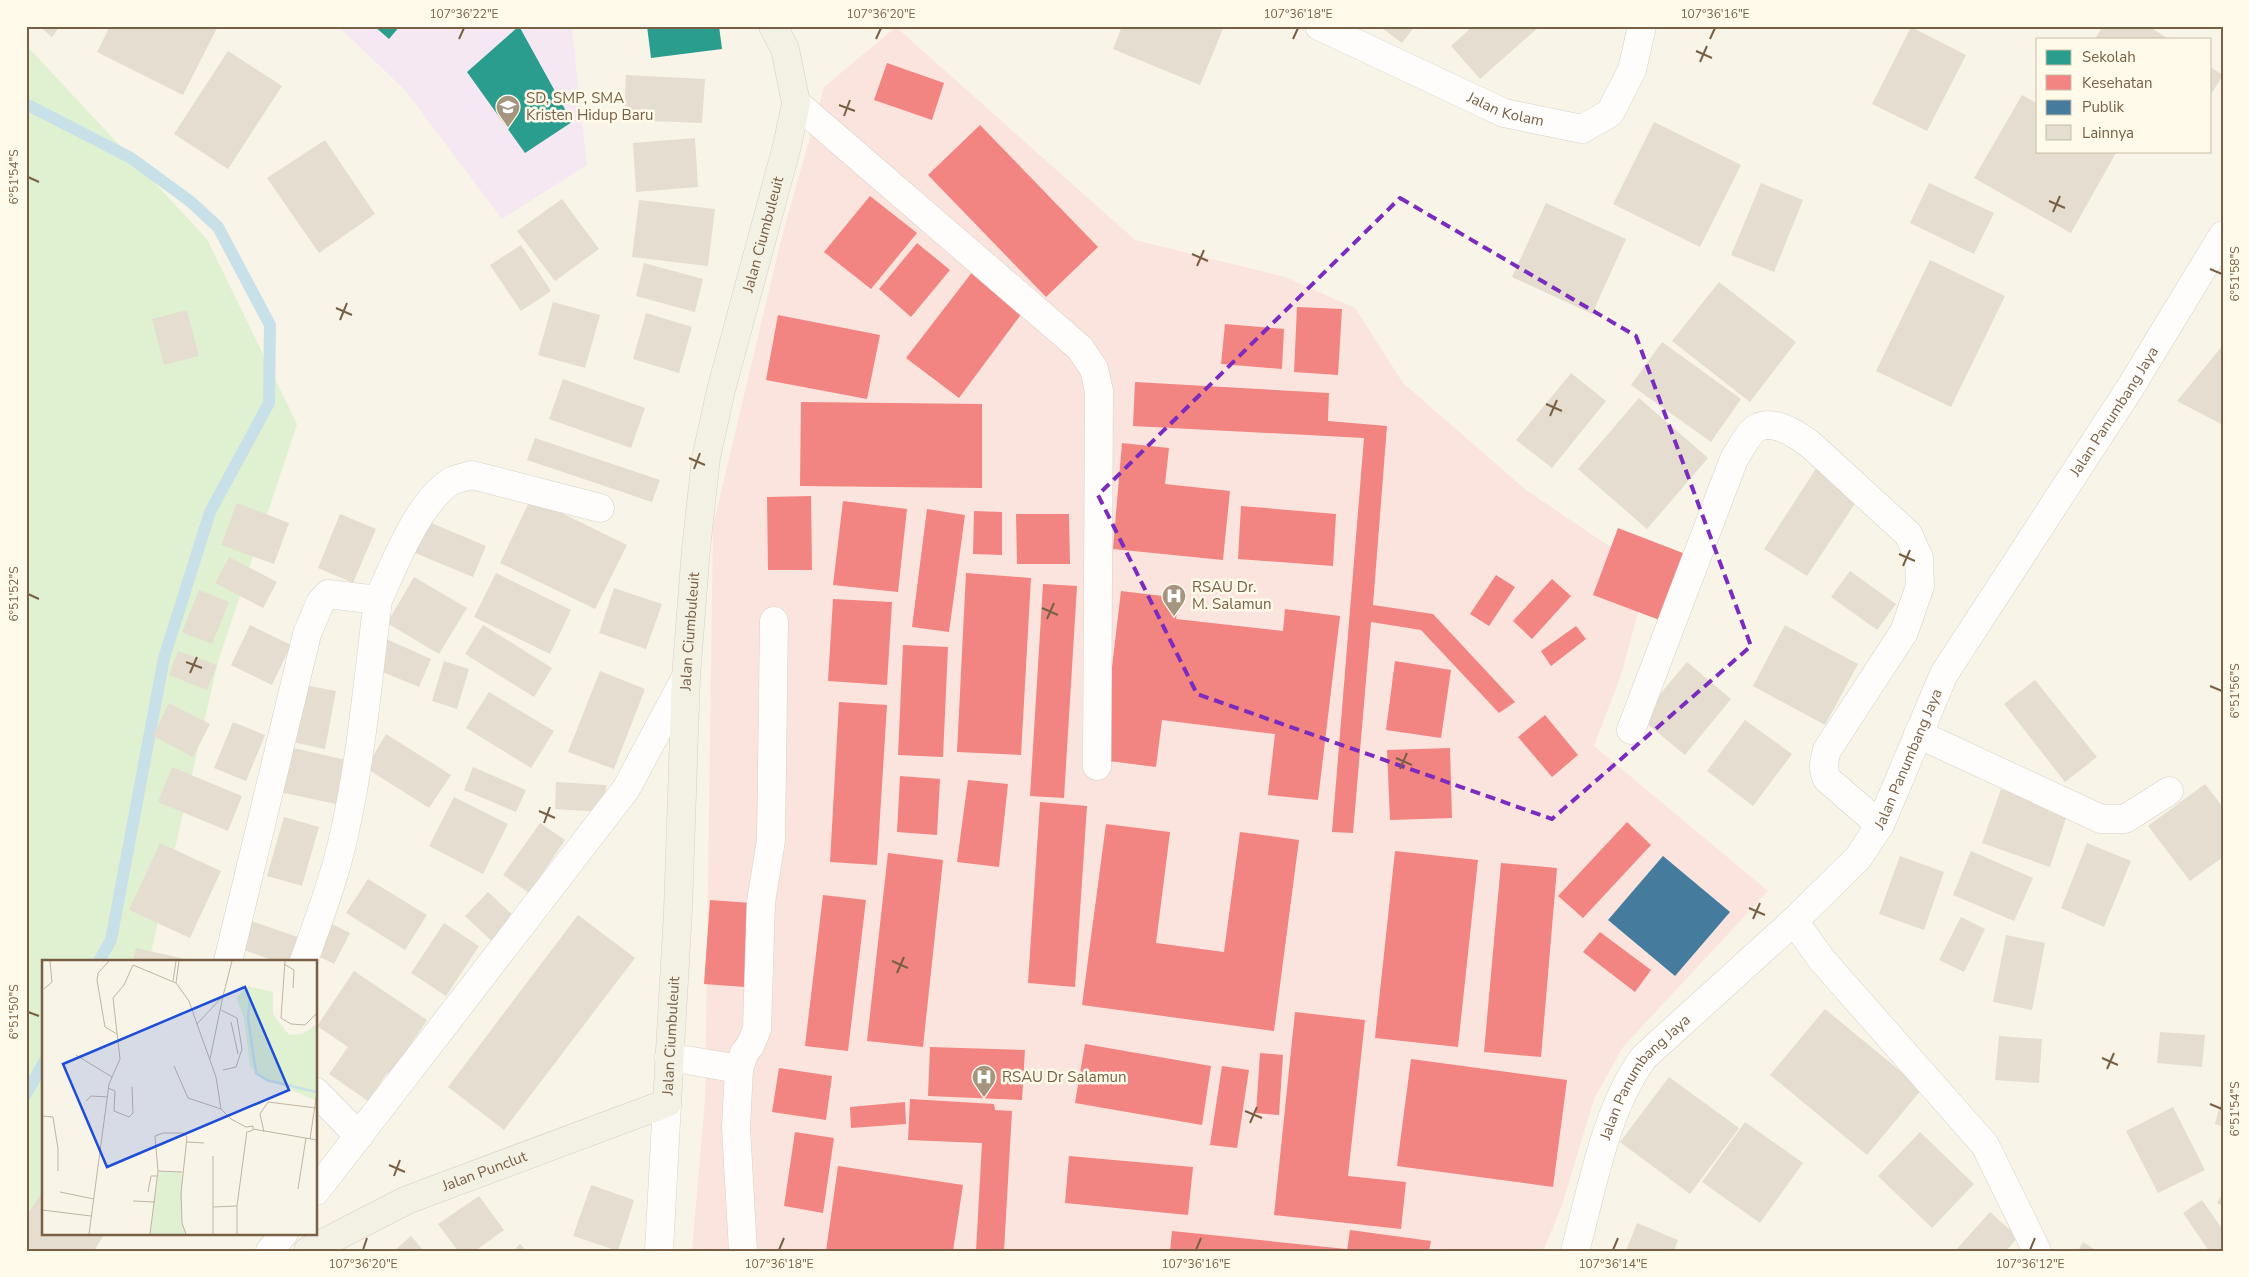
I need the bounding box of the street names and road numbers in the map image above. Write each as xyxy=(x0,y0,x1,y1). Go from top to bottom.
street label: Jalan Kolam xyxy=(1463,87,1546,131)
street label: Jalan Ciumbuleuit xyxy=(738,174,788,296)
street label: Jalan Panumbang Jaya xyxy=(2065,343,2163,481)
street label: Jalan Ciumbuleuit xyxy=(675,571,704,692)
street label: Jalan Panumbang Jaya xyxy=(1869,686,1947,834)
street label: Jalan Ciumbuleuit xyxy=(657,975,684,1097)
street label: Jalan Panumbang Jaya xyxy=(1595,1010,1695,1143)
street label: Jalan Punclut xyxy=(438,1146,530,1196)

